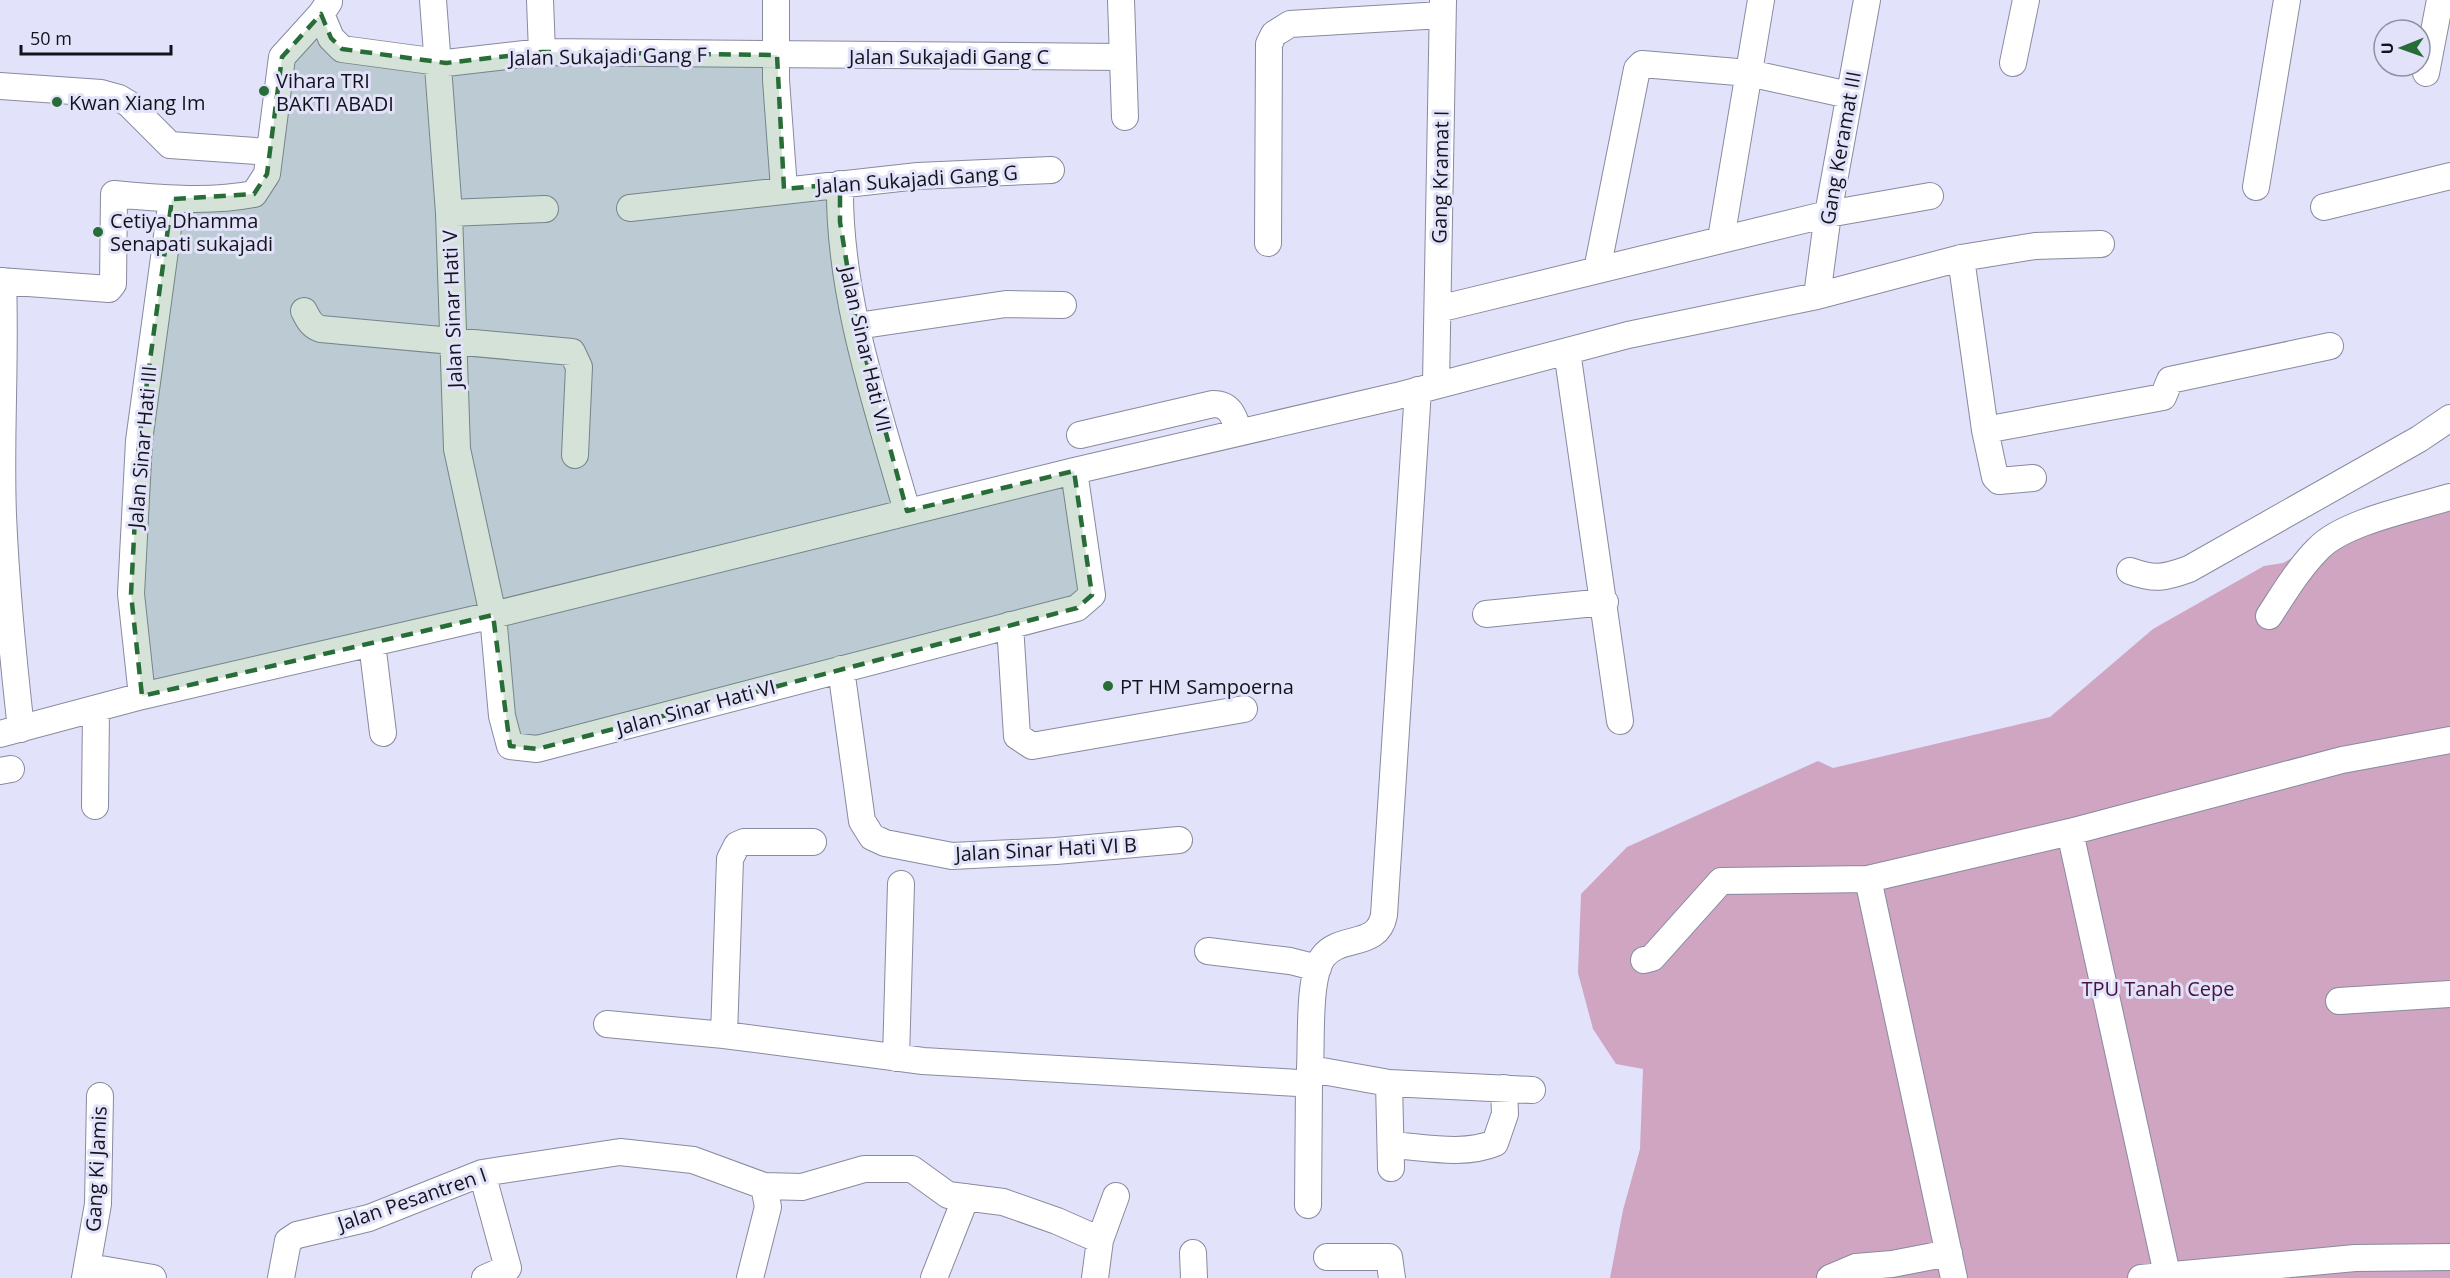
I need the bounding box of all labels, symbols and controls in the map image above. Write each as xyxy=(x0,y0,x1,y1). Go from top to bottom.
scale bar xyxy=(21,18,171,56)
north arrow xyxy=(2372,18,2432,78)
text: 50 m xyxy=(30,26,72,50)
street label: Jalan Sukajadi Gang F xyxy=(507,41,707,71)
text: U xyxy=(2376,42,2398,54)
street label: Jalan Sukajadi Gang C xyxy=(847,43,1049,70)
place label: Vihara TRI BAKTI ABADI xyxy=(276,67,394,117)
street label: Gang Keramat III xyxy=(1813,69,1867,227)
marker: Vihara TRI BAKTI ABADI xyxy=(257,84,271,98)
place label: Kwan Xiang Im xyxy=(69,89,205,116)
marker: Kwan Xiang Im xyxy=(50,95,64,109)
street label: Gang Kramat I xyxy=(1425,110,1455,244)
street label: Jalan Sukajadi Gang G xyxy=(813,158,1019,200)
place label: Cetiya Dhamma Senapati sukajadi xyxy=(110,207,273,257)
marker: Cetiya Dhamma Senapati sukajadi xyxy=(91,225,105,239)
street label: Jalan Sinar Hati V xyxy=(436,229,468,390)
street label: Jalan Sinar Hati VII xyxy=(833,262,898,434)
street label: Jalan Sinar Hati III xyxy=(121,365,163,531)
street label: Jalan Sinar Hati VI xyxy=(612,673,779,742)
place label: PT HM Sampoerna xyxy=(1120,673,1294,700)
marker: PT HM Sampoerna xyxy=(1101,679,1115,693)
street label: Jalan Sinar Hati VI B xyxy=(953,831,1137,867)
park label: TPU Tanah Cepe xyxy=(2081,975,2235,1002)
street label: Gang Ki Jamis xyxy=(79,1105,113,1233)
street label: Jalan Pesantren I xyxy=(332,1161,490,1238)

